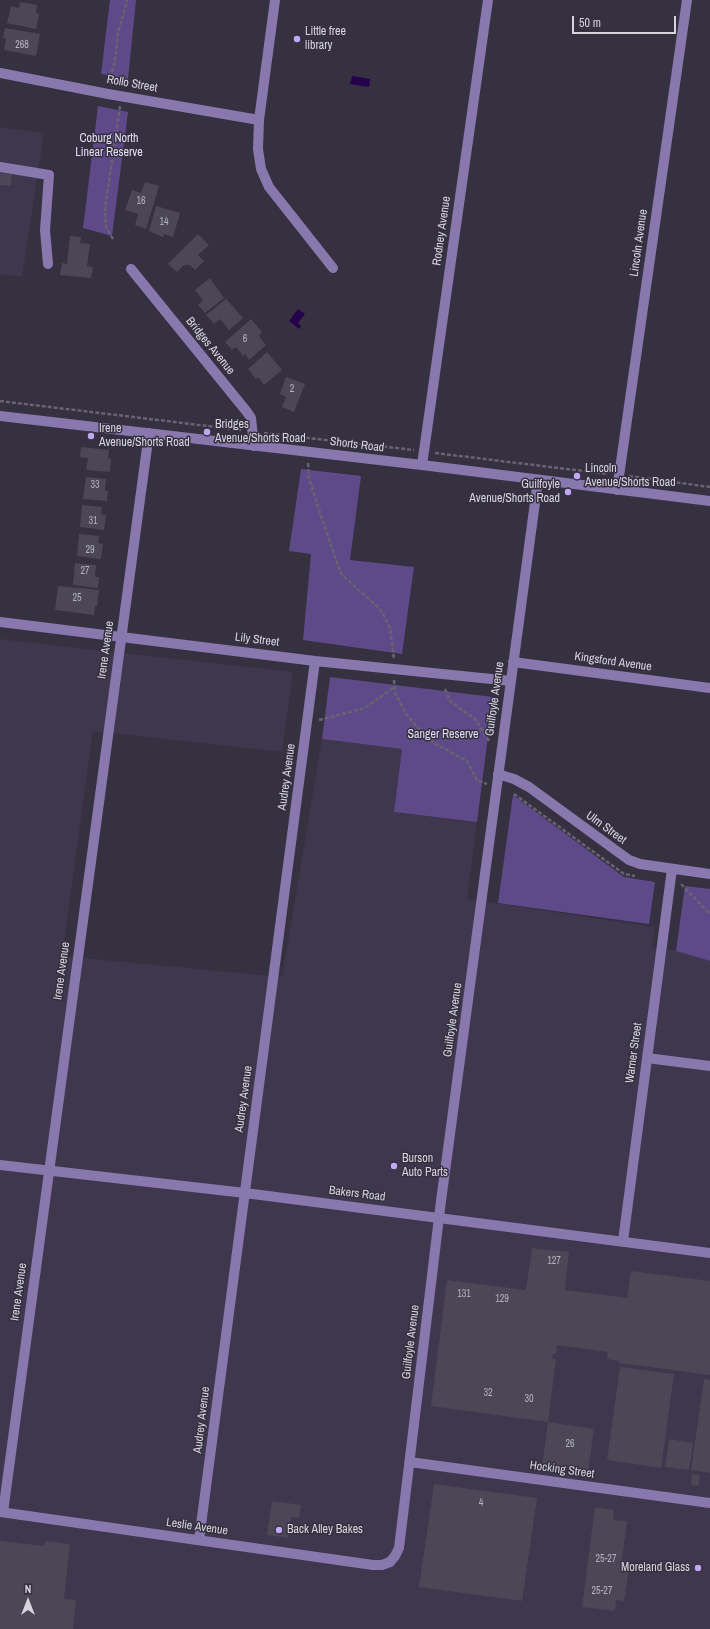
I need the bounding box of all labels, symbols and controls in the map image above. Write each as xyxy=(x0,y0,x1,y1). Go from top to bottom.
scale bar xyxy=(574,8,678,34)
text: 50 m xyxy=(579,15,601,31)
place label: Little free library xyxy=(305,25,346,53)
marker: Little free library xyxy=(292,34,302,44)
house number: 268 xyxy=(15,39,29,51)
street label: Rollo Street xyxy=(105,72,159,96)
park label: Coburg North Linear Reserve xyxy=(75,132,143,160)
house number: 16 xyxy=(136,195,146,207)
street label: Rodney Avenue xyxy=(430,195,454,267)
street label: Lincoln Avenue xyxy=(627,208,651,278)
house number: 14 xyxy=(159,216,169,228)
street label: Bridges Avenue xyxy=(182,314,238,378)
house number: 6 xyxy=(243,333,247,345)
house number: 2 xyxy=(290,383,294,395)
place label: Bridges Avenue/Shorts Road xyxy=(215,418,306,446)
place label: Irene Avenue/Shorts Road xyxy=(99,422,190,450)
marker: Bridges Avenue/Shorts Road xyxy=(202,427,212,437)
marker: Irene Avenue/Shorts Road xyxy=(86,431,96,441)
street label: Shorts Road xyxy=(329,435,385,455)
place label: Lincoln Avenue/Shorts Road xyxy=(585,462,676,490)
marker: Lincoln Avenue/Shorts Road xyxy=(572,471,582,481)
place label: Guilfoyle Avenue/Shorts Road xyxy=(469,478,560,506)
house number: 33 xyxy=(90,479,100,491)
marker: Guilfoyle Avenue/Shorts Road xyxy=(563,487,573,497)
house number: 31 xyxy=(88,515,98,527)
house number: 29 xyxy=(85,544,95,556)
house number: 27 xyxy=(80,565,90,577)
house number: 25 xyxy=(72,592,82,604)
street label: Irene Avenue xyxy=(95,620,117,680)
street label: Lily Street xyxy=(234,630,280,650)
street label: Kingsford Avenue xyxy=(573,649,653,675)
street label: Guilfoyle Avenue xyxy=(483,661,507,737)
park label: Sanger Reserve xyxy=(407,728,479,742)
street label: Audrey Avenue xyxy=(275,743,299,811)
street label: Ulm Street xyxy=(583,809,629,847)
street label: Irene Avenue xyxy=(51,941,73,1001)
street label: Guilfoyle Avenue xyxy=(441,982,465,1058)
street label: Warner Street xyxy=(623,1022,645,1084)
street label: Audrey Avenue xyxy=(232,1065,256,1133)
place label: Burson Auto Parts xyxy=(402,1152,448,1180)
marker: Burson Auto Parts xyxy=(389,1161,399,1171)
street label: Bakers Road xyxy=(328,1183,386,1205)
house number: 127 xyxy=(547,1255,561,1267)
street label: Irene Avenue xyxy=(8,1262,30,1322)
house number: 131 xyxy=(457,1288,471,1300)
house number: 129 xyxy=(495,1293,509,1305)
street label: Guilfoyle Avenue xyxy=(399,1304,423,1380)
street label: Audrey Avenue xyxy=(191,1386,213,1454)
house number: 32 xyxy=(483,1387,493,1399)
house number: 30 xyxy=(524,1393,534,1405)
house number: 26 xyxy=(565,1438,575,1450)
street label: Hocking Street xyxy=(529,1458,595,1482)
house number: 4 xyxy=(479,1497,483,1509)
street label: Leslie Avenue xyxy=(165,1516,229,1538)
place label: Back Alley Bakes xyxy=(287,1523,363,1537)
marker: Back Alley Bakes xyxy=(274,1525,284,1535)
house number: 25-27 xyxy=(596,1553,616,1565)
place label: Moreland Glass xyxy=(621,1561,690,1575)
marker: Moreland Glass xyxy=(693,1563,703,1573)
north arrow xyxy=(8,1581,48,1621)
text: N xyxy=(25,1582,31,1596)
house number: 25-27 xyxy=(592,1585,612,1597)

